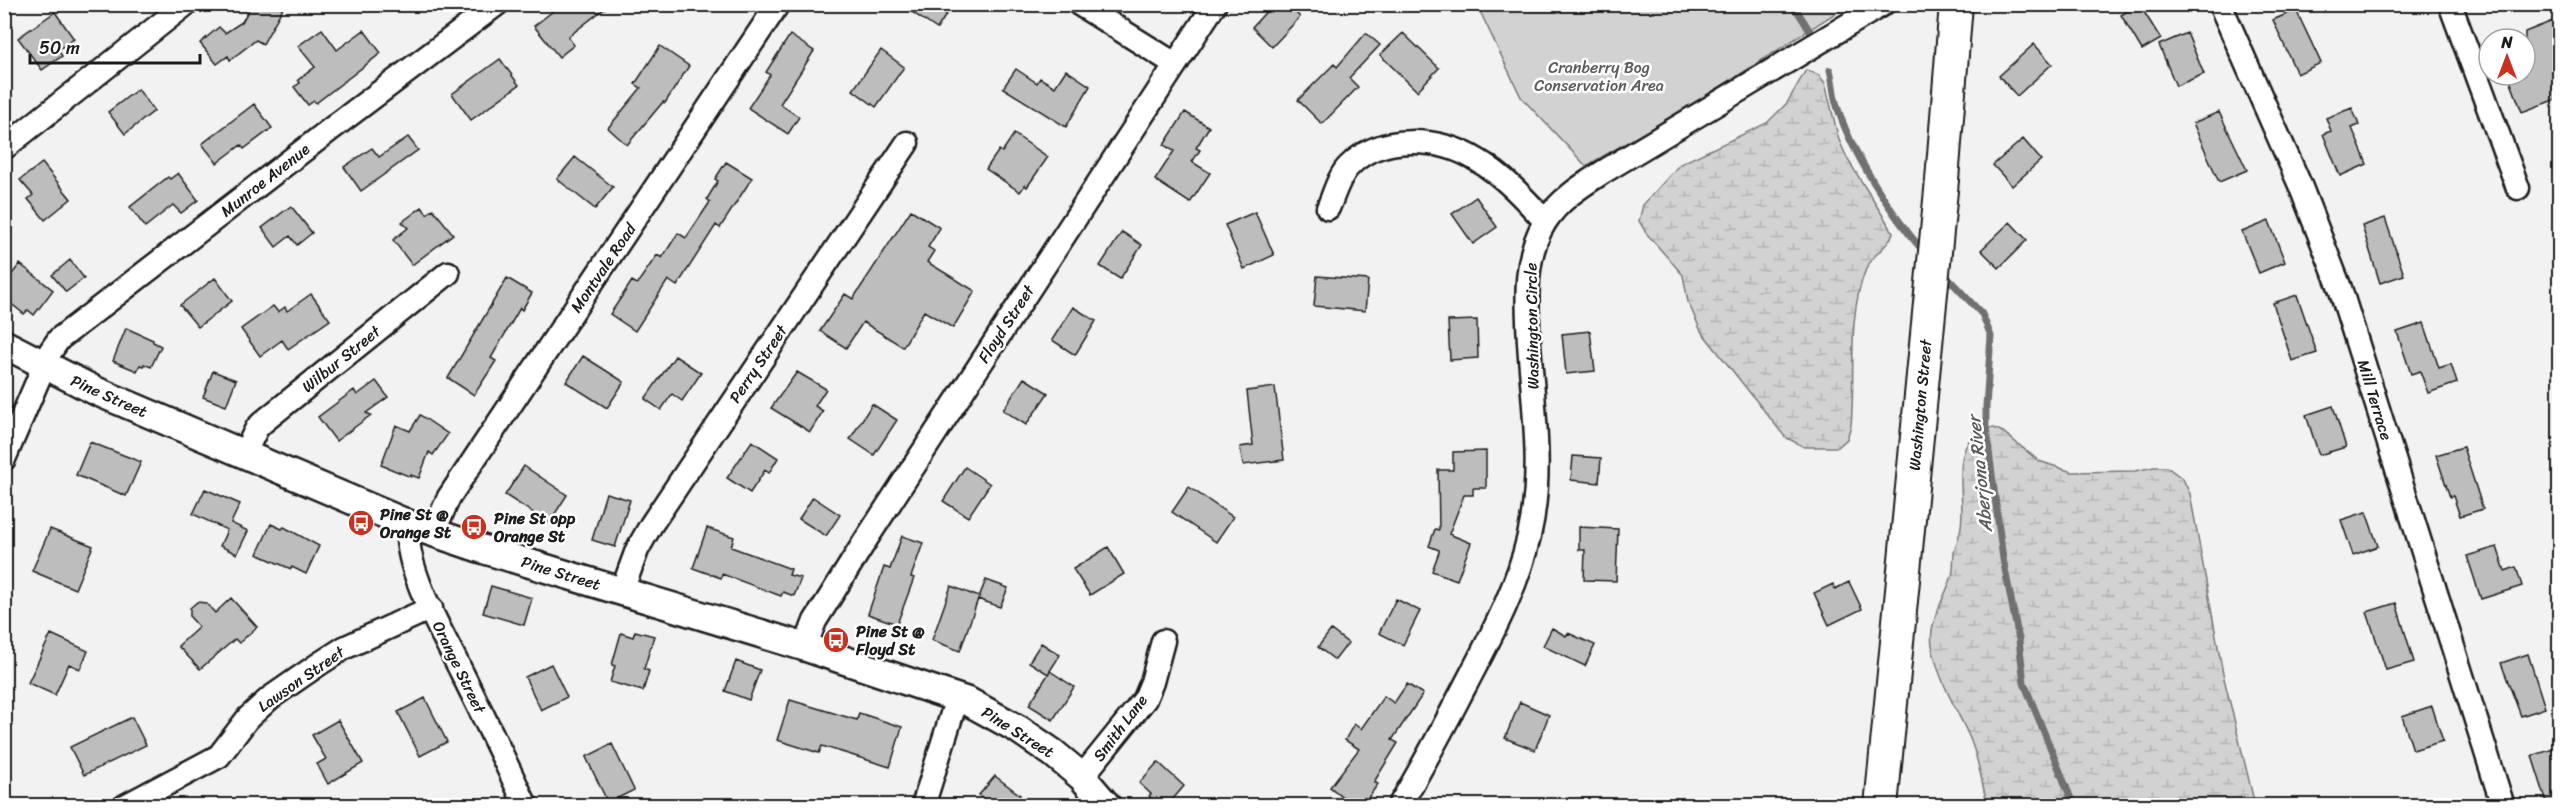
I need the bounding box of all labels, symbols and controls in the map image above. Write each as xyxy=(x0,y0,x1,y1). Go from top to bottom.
scale bar xyxy=(30,27,200,65)
north arrow xyxy=(2477,27,2537,87)
text: N xyxy=(2500,28,2513,57)
text: 50 m xyxy=(39,32,80,64)
park label: Cranberry Bog Conservation Area xyxy=(1534,53,1664,100)
street label: Munroe Avenue xyxy=(214,135,317,225)
street label: Montvale Road xyxy=(562,216,645,319)
street label: Washington Circle xyxy=(1516,262,1548,390)
street label: Floyd Street xyxy=(970,278,1043,369)
street label: Wilbur Street xyxy=(295,317,388,400)
street label: Perry Street xyxy=(721,318,795,409)
street label: Washington Street xyxy=(1900,338,1940,472)
street label: Mill Terrace xyxy=(2349,356,2401,444)
street label: Pine Street xyxy=(66,366,152,426)
water label: Aberjona River xyxy=(1958,411,2002,535)
place label: Pine St @ Orange St xyxy=(379,500,451,547)
place label: Pine St opp Orange St xyxy=(493,504,576,551)
bus stop icon: Pine St @ Orange St xyxy=(346,508,376,538)
bus stop icon: Pine St opp Orange St xyxy=(459,512,489,542)
street label: Pine Street xyxy=(518,547,604,599)
street label: Orange Street xyxy=(424,616,494,719)
place label: Pine St @ Floyd St xyxy=(855,617,925,664)
bus stop icon: Pine St @ Floyd St xyxy=(821,625,851,655)
street label: Lawson Street xyxy=(251,638,351,720)
street label: Smith Lane xyxy=(1085,688,1155,768)
street label: Pine Street xyxy=(976,698,1060,766)

